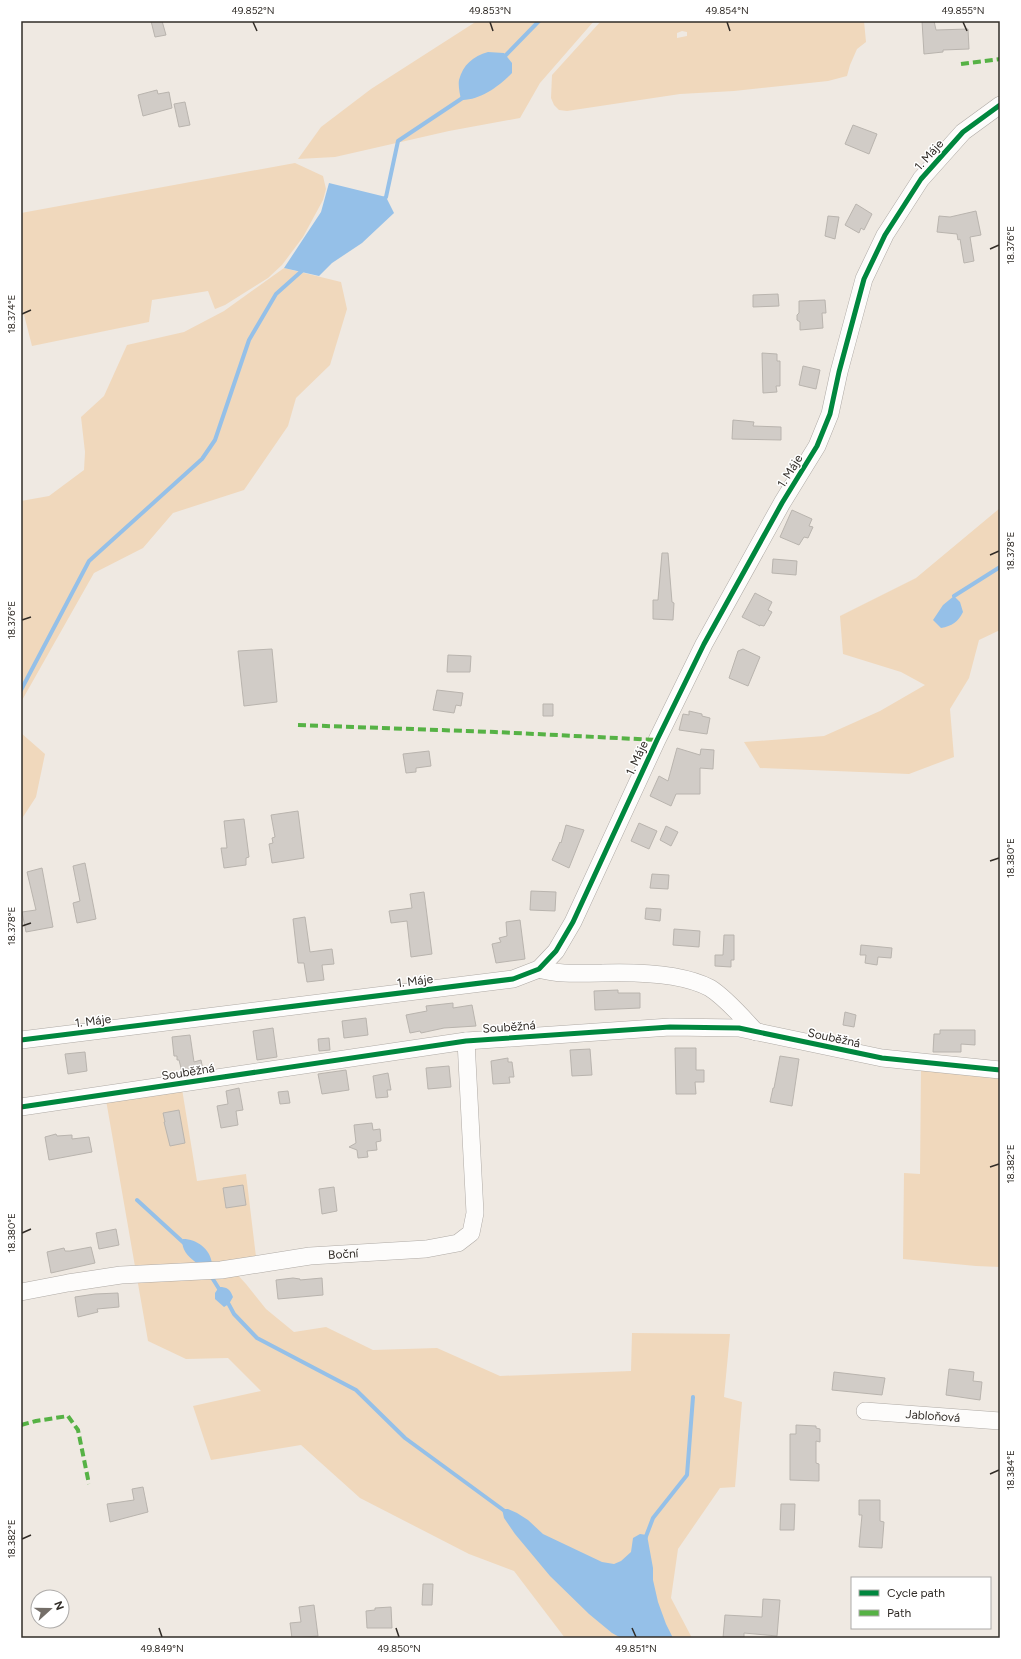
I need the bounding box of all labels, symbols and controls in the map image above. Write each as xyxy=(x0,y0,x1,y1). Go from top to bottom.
text: 49.852°N xyxy=(232,4,274,17)
text: 49.853°N xyxy=(469,4,511,17)
text: 49.854°N xyxy=(705,4,749,17)
text: 49.855°N xyxy=(941,4,985,17)
street label: 1. Máje xyxy=(912,136,947,173)
text: 18.376°E xyxy=(1004,226,1017,264)
text: 18.374°E xyxy=(5,294,18,333)
street label: 1. Máje xyxy=(774,451,806,490)
text: 18.378°E xyxy=(1004,531,1017,570)
text: 18.376°E xyxy=(5,601,18,639)
street label: 1. Máje xyxy=(623,738,651,777)
text: 18.380°E xyxy=(1004,838,1017,878)
text: 18.378°E xyxy=(5,906,18,945)
street label: 1. Máje xyxy=(396,972,434,990)
street label: 1. Máje xyxy=(74,1012,112,1030)
street label: Souběžná xyxy=(482,1018,536,1036)
street label: Souběžná xyxy=(806,1026,862,1050)
street label: Souběžná xyxy=(161,1061,215,1083)
text: 18.382°E xyxy=(1004,1144,1017,1184)
text: 18.380°E xyxy=(5,1213,18,1253)
street label: Boční xyxy=(328,1246,360,1262)
street label: Jabloňová xyxy=(905,1407,961,1425)
text: 18.384°E xyxy=(1004,1450,1017,1490)
text: 18.382°E xyxy=(5,1519,18,1559)
legend xyxy=(851,1577,991,1629)
text: Cycle path xyxy=(887,1586,945,1600)
north arrow xyxy=(30,1589,70,1629)
text: N xyxy=(51,1599,66,1612)
text: Path xyxy=(887,1606,911,1620)
text: 49.849°N xyxy=(140,1642,184,1655)
text: 49.850°N xyxy=(377,1642,421,1655)
text: 49.851°N xyxy=(615,1642,657,1655)

